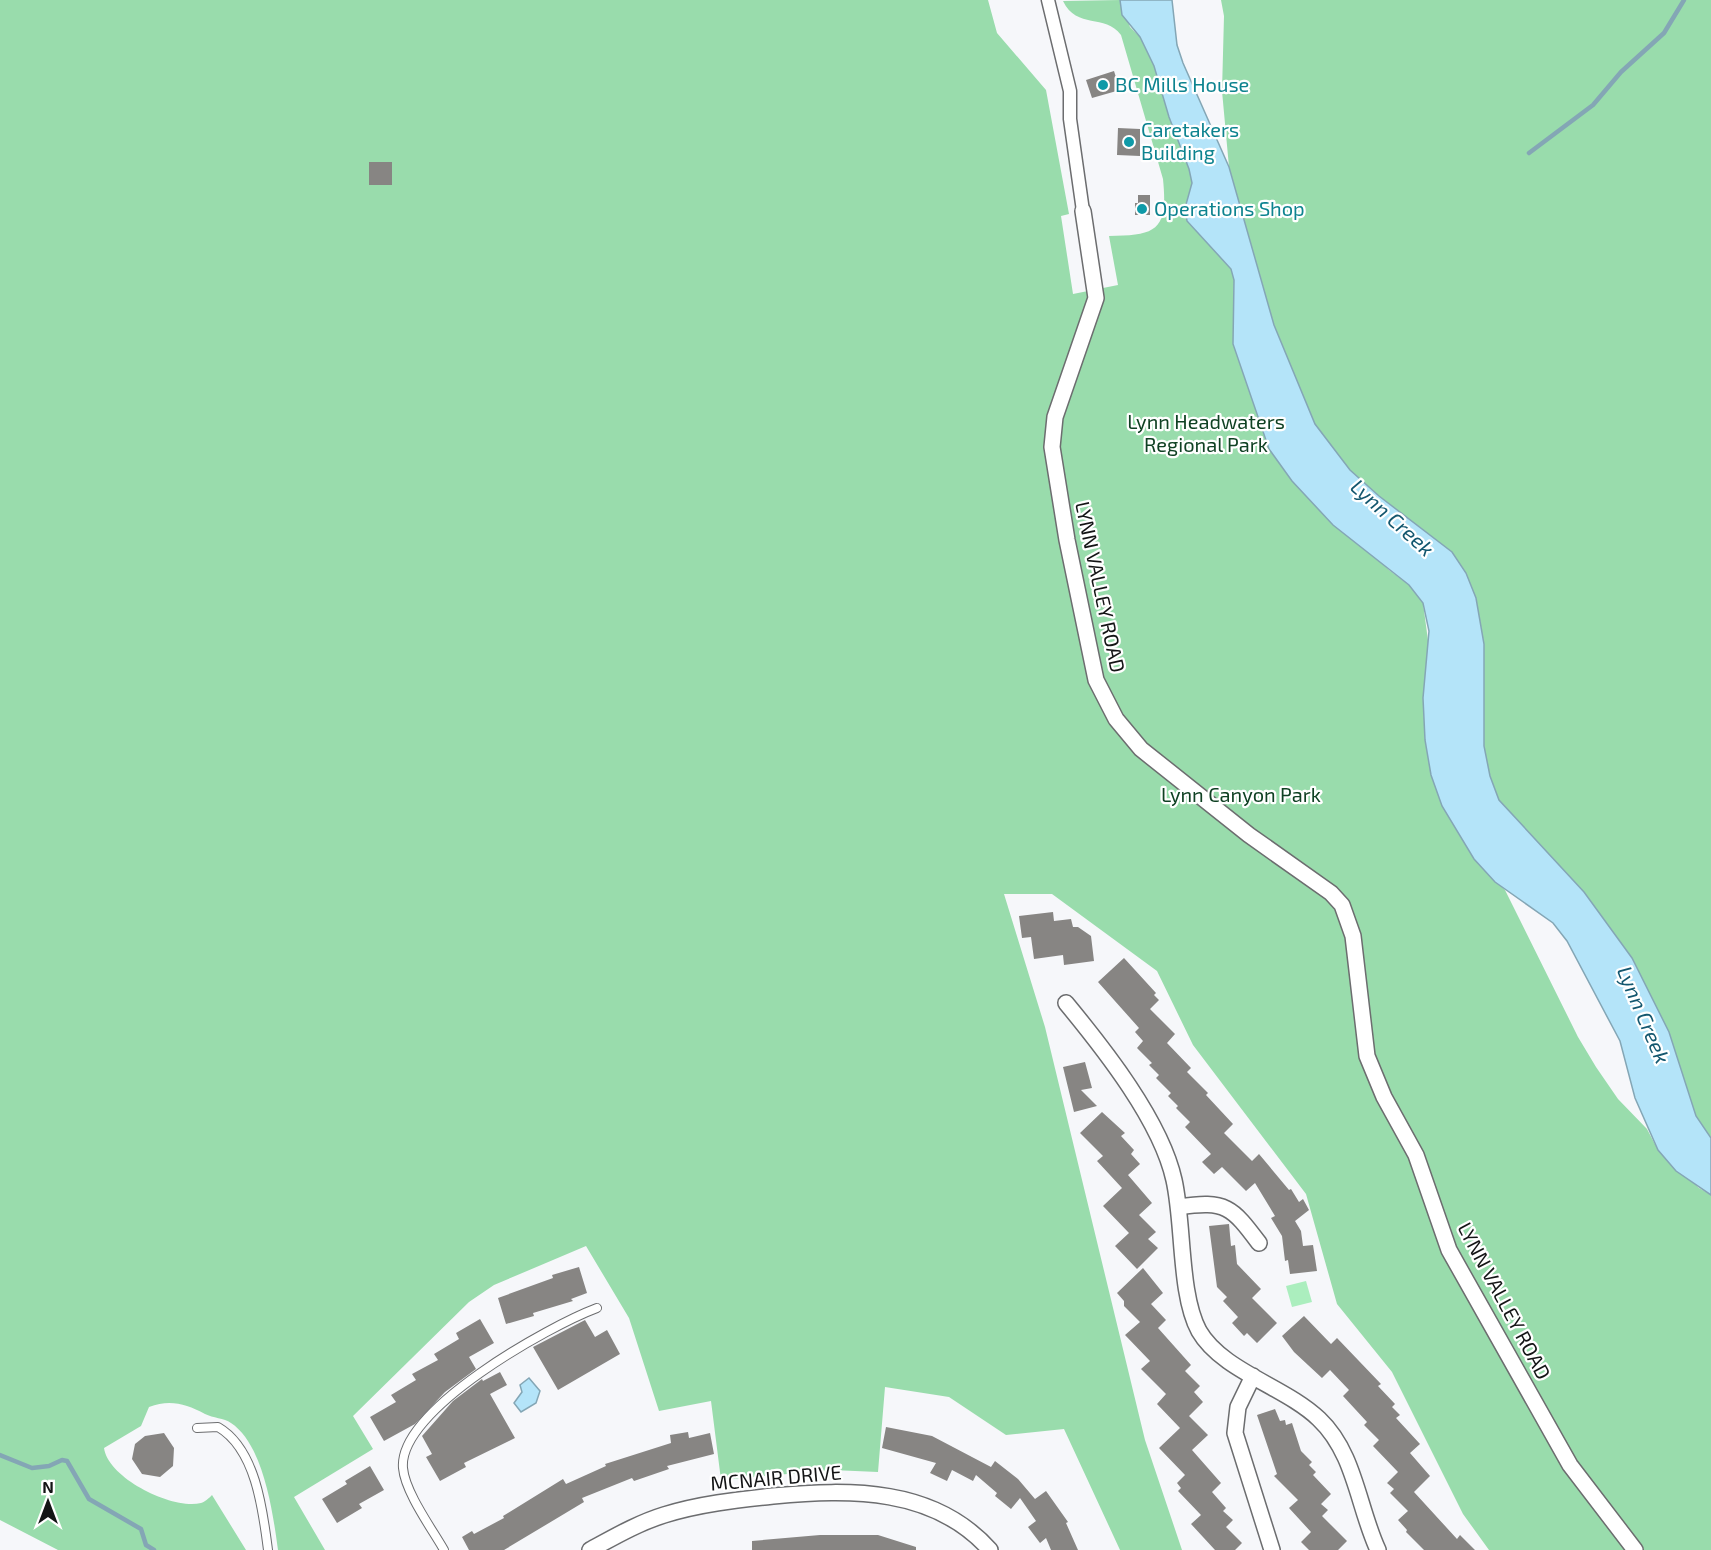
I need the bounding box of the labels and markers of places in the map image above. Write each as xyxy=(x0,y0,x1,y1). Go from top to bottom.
place label: BC Mills House xyxy=(1115,72,1249,96)
marker: BC Mills House xyxy=(1096,78,1110,92)
place label: Caretakers Building xyxy=(1141,117,1239,164)
marker: Caretakers Building xyxy=(1122,135,1136,149)
place label: Operations Shop xyxy=(1154,196,1305,220)
marker: Operations Shop xyxy=(1135,202,1149,216)

